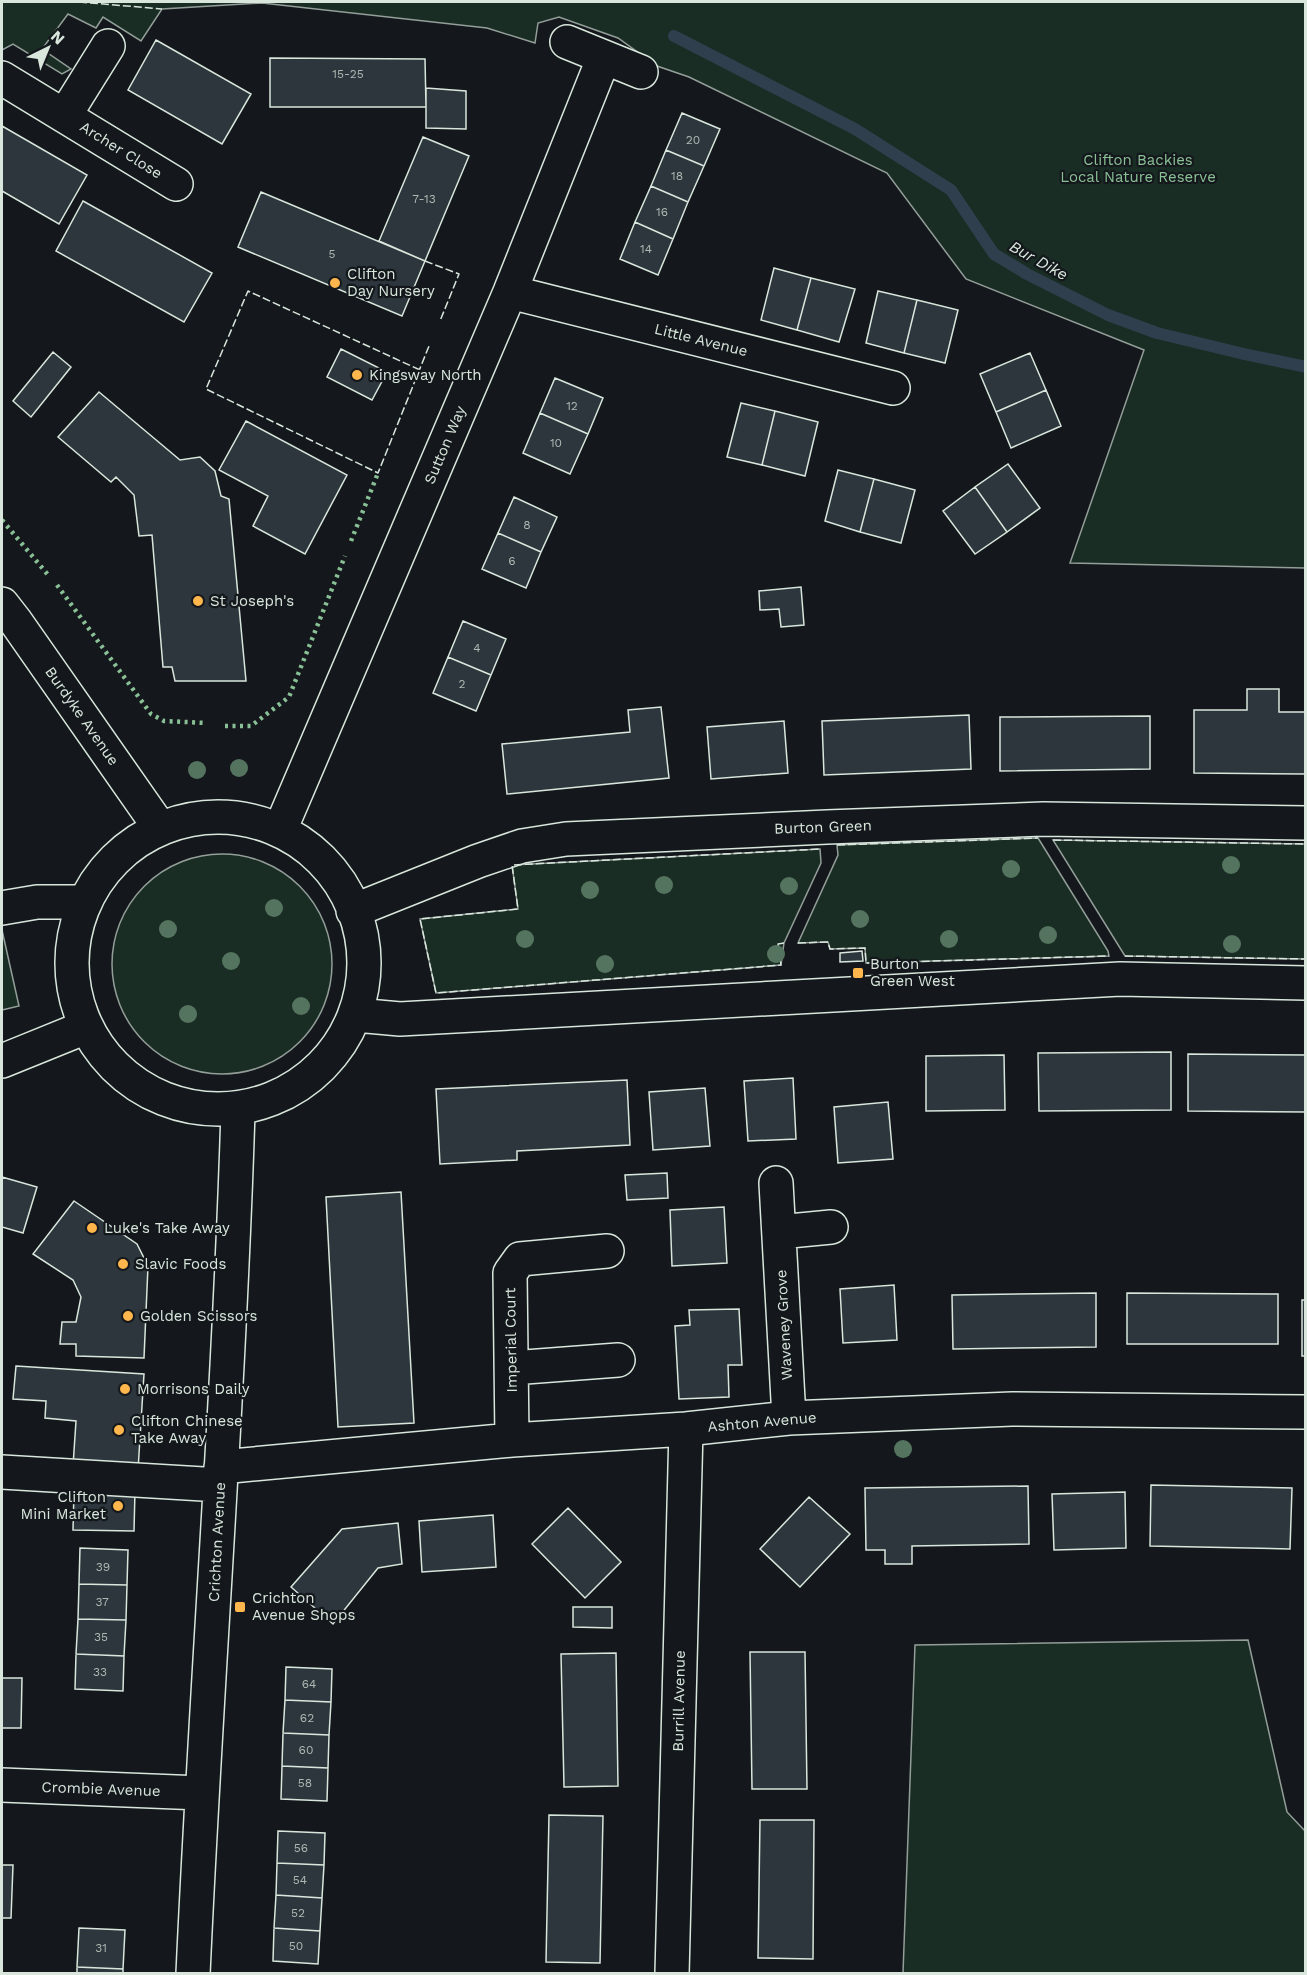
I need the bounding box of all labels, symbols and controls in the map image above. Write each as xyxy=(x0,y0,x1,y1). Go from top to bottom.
north arrow xyxy=(18,18,78,78)
text: N xyxy=(47,26,69,48)
house number: 15-25 xyxy=(332,67,364,81)
street label: Archer Close xyxy=(77,118,165,182)
house number: 20 xyxy=(686,133,700,147)
park label: Clifton Backies Local Nature Reserve xyxy=(1060,151,1216,186)
house number: 18 xyxy=(671,169,683,183)
house number: 7-13 xyxy=(412,192,436,206)
house number: 16 xyxy=(656,205,668,219)
water label: Bur Dike xyxy=(1006,237,1071,284)
house number: 14 xyxy=(640,242,652,256)
house number: 5 xyxy=(329,247,336,261)
place label: Clifton Day Nursery xyxy=(347,265,435,300)
marker: Clifton Day Nursery xyxy=(328,276,342,290)
street label: Little Avenue xyxy=(653,320,749,360)
place label: Kingsway North xyxy=(369,366,482,384)
marker: Kingsway North xyxy=(350,368,364,382)
house number: 12 xyxy=(566,399,578,413)
street label: Sutton Way xyxy=(420,403,470,487)
house number: 10 xyxy=(550,436,562,450)
house number: 8 xyxy=(523,518,531,532)
house number: 6 xyxy=(508,554,516,568)
place label: St Joseph's xyxy=(210,592,294,610)
marker: St Joseph's xyxy=(191,594,205,608)
house number: 4 xyxy=(473,641,481,655)
street label: Burdyke Avenue xyxy=(41,663,123,769)
house number: 2 xyxy=(459,677,466,691)
street label: Burton Green xyxy=(774,816,872,838)
place label: Burton Green West xyxy=(870,955,956,990)
marker: Burton Green West xyxy=(851,966,865,980)
place label: Luke's Take Away xyxy=(104,1219,230,1237)
marker: Luke's Take Away xyxy=(85,1221,99,1235)
place label: Slavic Foods xyxy=(135,1255,226,1273)
marker: Slavic Foods xyxy=(116,1257,130,1271)
street label: Waveney Grove xyxy=(772,1269,796,1381)
street label: Imperial Court xyxy=(501,1287,521,1393)
place label: Golden Scissors xyxy=(140,1307,258,1325)
marker: Golden Scissors xyxy=(121,1309,135,1323)
place label: Morrisons Daily xyxy=(137,1380,250,1398)
marker: Morrisons Daily xyxy=(118,1382,132,1396)
street label: Ashton Avenue xyxy=(707,1408,817,1436)
place label: Clifton Chinese Take Away xyxy=(131,1412,243,1447)
marker: Clifton Chinese Take Away xyxy=(112,1423,126,1437)
street label: Crichton Avenue xyxy=(205,1482,229,1602)
place label: Clifton Mini Market xyxy=(21,1488,107,1523)
marker: Clifton Mini Market xyxy=(111,1499,125,1513)
house number: 39 xyxy=(96,1560,110,1574)
place label: Crichton Avenue Shops xyxy=(252,1589,355,1624)
house number: 37 xyxy=(95,1595,109,1609)
marker: Crichton Avenue Shops xyxy=(233,1600,247,1614)
house number: 35 xyxy=(94,1630,108,1644)
street label: Burrill Avenue xyxy=(669,1650,689,1752)
house number: 33 xyxy=(93,1665,107,1679)
house number: 64 xyxy=(302,1677,316,1691)
house number: 62 xyxy=(300,1711,314,1725)
house number: 60 xyxy=(299,1743,313,1757)
house number: 58 xyxy=(298,1776,312,1790)
street label: Crombie Avenue xyxy=(41,1778,161,1800)
house number: 56 xyxy=(294,1841,308,1855)
house number: 54 xyxy=(293,1873,307,1887)
house number: 52 xyxy=(291,1906,305,1920)
house number: 50 xyxy=(289,1939,303,1953)
house number: 31 xyxy=(95,1941,107,1955)

